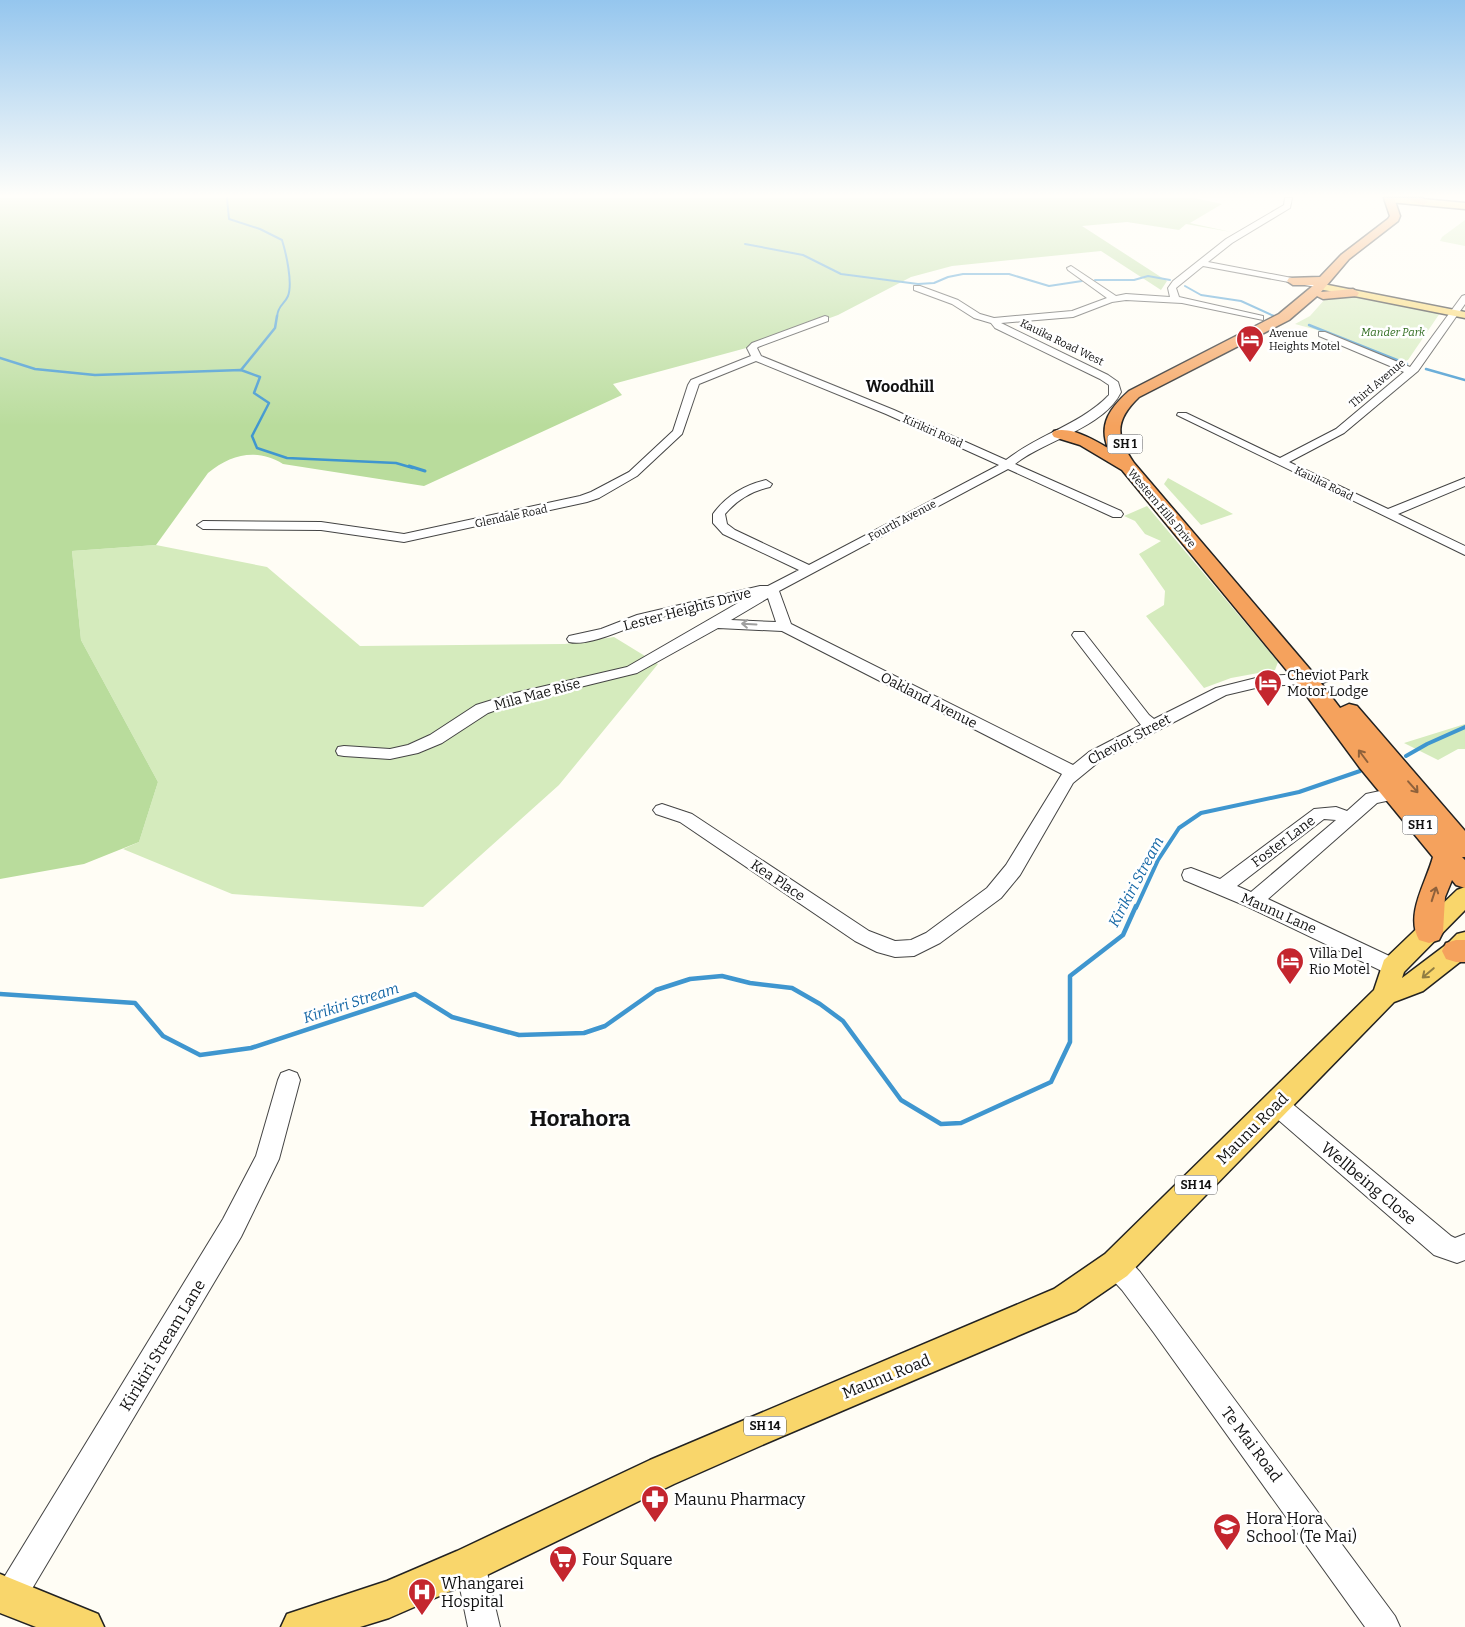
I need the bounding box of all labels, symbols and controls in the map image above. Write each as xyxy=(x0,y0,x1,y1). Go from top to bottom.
street label: Kauika Road West xyxy=(1018,317,1106,368)
hotel icon: Avenue Heights Motel xyxy=(1235,324,1265,363)
park label: Mander Park xyxy=(1361,326,1426,339)
place label: Avenue Heights Motel xyxy=(1269,327,1340,353)
street label: Third Avenue xyxy=(1347,356,1408,410)
district label: Woodhill xyxy=(866,377,934,396)
street label: Kirikiri Road xyxy=(901,412,965,451)
road number: SH 1 xyxy=(1108,434,1142,454)
street label: Kauika Road xyxy=(1292,464,1356,503)
street label: Western Hills Drive xyxy=(1125,466,1198,550)
street label: Fourth Avenue xyxy=(866,497,939,544)
street label: Glendale Road xyxy=(474,502,549,531)
street label: Lester Heights Drive xyxy=(621,584,753,635)
one-way arrow xyxy=(741,619,757,629)
place label: Cheviot Park Motor Lodge xyxy=(1287,667,1369,700)
hotel icon: Cheviot Park Motor Lodge xyxy=(1253,668,1283,707)
street label: Oakland Avenue xyxy=(878,669,980,732)
street label: Mila Mae Rise xyxy=(492,675,582,714)
street label: Cheviot Street xyxy=(1085,710,1174,768)
one-way arrow xyxy=(1358,749,1368,763)
one-way arrow xyxy=(1407,780,1419,793)
street label: Foster Lane xyxy=(1248,812,1318,871)
road number: SH 1 xyxy=(1402,816,1438,834)
water label: Kirikiri Stream xyxy=(1105,834,1167,930)
street label: Kea Place xyxy=(747,856,808,905)
one-way arrow xyxy=(1430,886,1439,902)
street label: Maunu Lane xyxy=(1238,889,1319,938)
place label: Villa Del Rio Motel xyxy=(1309,945,1370,978)
hotel icon: Villa Del Rio Motel xyxy=(1275,946,1305,985)
one-way arrow xyxy=(1422,968,1435,979)
water label: Kirikiri Stream xyxy=(301,979,401,1027)
street label: Maunu Road xyxy=(1213,1088,1293,1168)
district label: Horahora xyxy=(530,1105,631,1132)
street label: Wellbeing Close xyxy=(1317,1138,1420,1229)
road number: SH 14 xyxy=(1175,1176,1217,1194)
street label: Kirikiri Stream Lane xyxy=(116,1276,209,1414)
street label: Maunu Road xyxy=(839,1350,934,1403)
street label: Te Mai Road xyxy=(1217,1403,1286,1486)
road number: SH 14 xyxy=(744,1416,786,1435)
pharmacy icon: Maunu Pharmacy xyxy=(640,1484,670,1523)
place label: Maunu Pharmacy xyxy=(674,1490,806,1509)
place label: Hora Hora School (Te Mai) xyxy=(1246,1509,1357,1546)
school or university icon: Hora Hora School (Te Mai) xyxy=(1212,1512,1242,1551)
supermarket icon: Four Square xyxy=(548,1544,578,1583)
place label: Four Square xyxy=(582,1550,672,1569)
place label: Whangarei Hospital xyxy=(441,1574,524,1611)
hospital icon: Whangarei Hospital xyxy=(407,1577,437,1616)

